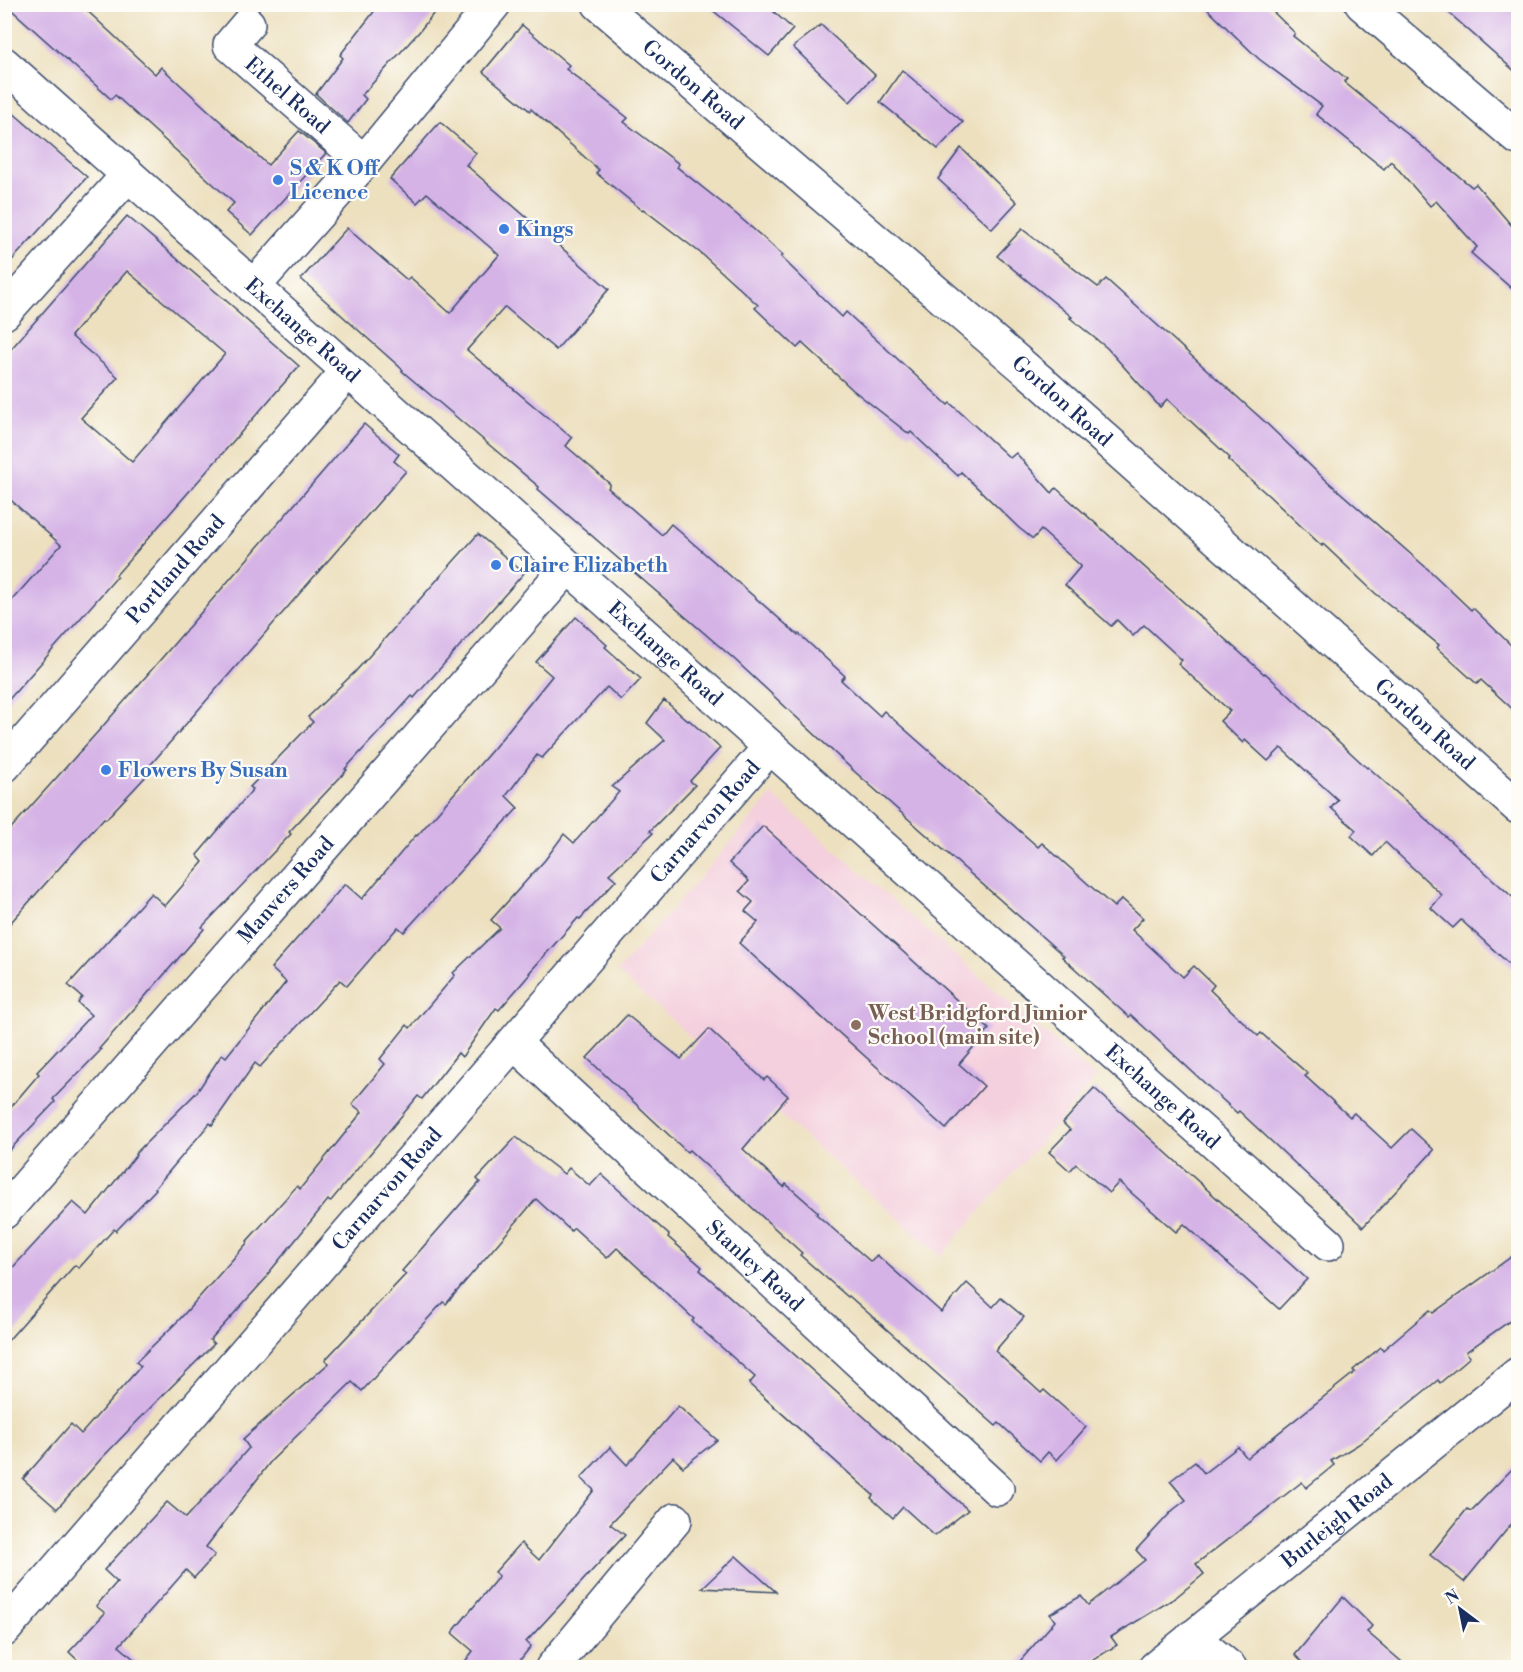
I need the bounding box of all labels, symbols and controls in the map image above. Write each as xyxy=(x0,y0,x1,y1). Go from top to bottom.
street label: Gordon Road xyxy=(636,35,749,136)
street label: Ethel Road xyxy=(239,52,335,140)
place label: S & K Off Licence xyxy=(290,156,381,206)
marker: S & K Off Licence xyxy=(271,173,285,187)
place label: Kings xyxy=(516,217,574,243)
marker: Kings xyxy=(497,222,511,236)
street label: Exchange Road xyxy=(239,273,365,389)
street label: Gordon Road xyxy=(1006,350,1117,453)
street label: Portland Road xyxy=(122,510,231,630)
place label: Claire Elizabeth xyxy=(508,553,668,579)
marker: Claire Elizabeth xyxy=(489,558,503,572)
street label: Exchange Road xyxy=(602,596,728,712)
street label: Gordon Road xyxy=(1369,673,1480,776)
street label: Carnarvon Road xyxy=(645,755,766,889)
place label: Flowers By Susan xyxy=(118,758,288,784)
marker: Flowers By Susan xyxy=(99,763,113,777)
street label: Manvers Road xyxy=(233,832,340,949)
place label: West Bridgford Junior School (main site) xyxy=(867,1001,1088,1051)
marker: West Bridgford Junior School (main site) xyxy=(849,1018,863,1032)
street label: Exchange Road xyxy=(1099,1039,1225,1155)
street label: Carnarvon Road xyxy=(327,1122,448,1257)
street label: Stanley Road xyxy=(700,1215,808,1318)
street label: Burleigh Road xyxy=(1276,1469,1398,1575)
north arrow xyxy=(1430,1579,1490,1639)
text: N xyxy=(1442,1585,1464,1609)

